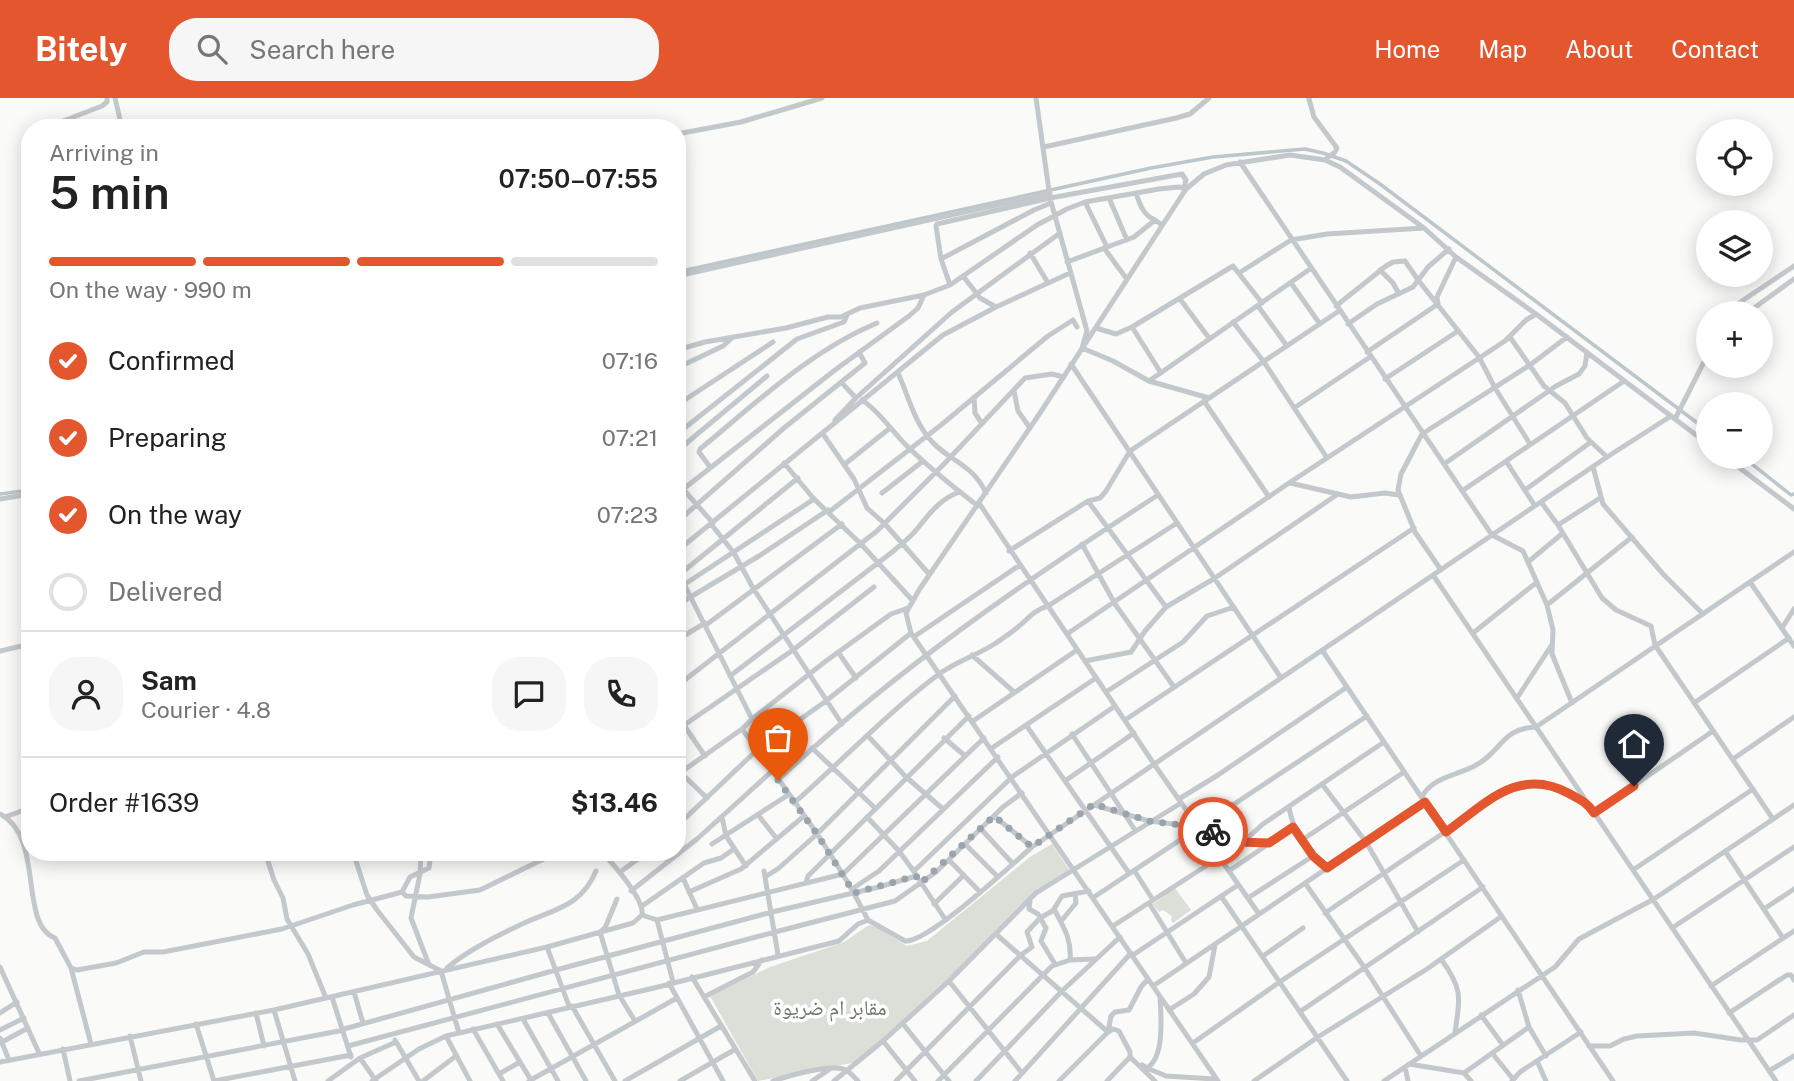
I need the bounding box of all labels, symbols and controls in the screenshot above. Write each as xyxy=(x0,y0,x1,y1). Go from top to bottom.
search box xyxy=(169,18,659,81)
text: Bitely xyxy=(35,30,127,68)
icon: search xyxy=(193,30,231,68)
text: Search here xyxy=(249,34,395,65)
text: Home xyxy=(1374,35,1440,63)
text: Map xyxy=(1478,35,1527,63)
text: About xyxy=(1565,35,1633,63)
text: Contact xyxy=(1671,35,1759,63)
map controls xyxy=(1696,119,1773,469)
button: locate xyxy=(1696,119,1773,196)
text: Arriving in xyxy=(49,139,159,166)
text: 07:50–07:55 xyxy=(499,163,658,194)
text: 5 min xyxy=(49,165,170,219)
button: layers xyxy=(1696,210,1773,287)
text: On the way · 990 m xyxy=(49,276,252,303)
button: + xyxy=(1696,301,1773,378)
icon: check xyxy=(49,342,87,380)
text: Confirmed xyxy=(108,345,235,376)
text: 07:16 xyxy=(602,347,658,374)
button: − xyxy=(1696,392,1773,469)
icon: check xyxy=(49,419,87,457)
text: Preparing xyxy=(108,422,227,453)
text: 07:21 xyxy=(602,424,658,451)
icon: check xyxy=(49,496,87,534)
text: On the way xyxy=(108,499,242,530)
text: 07:23 xyxy=(597,501,658,528)
text: Delivered xyxy=(108,576,223,607)
button: person xyxy=(49,657,123,731)
button: chat xyxy=(492,657,566,731)
button: phone xyxy=(584,657,658,731)
text: Sam xyxy=(141,665,197,696)
text: Courier · 4.8 xyxy=(141,696,271,723)
pin xyxy=(748,708,808,780)
pin xyxy=(1604,714,1664,786)
icon: bag xyxy=(759,719,797,757)
icon: home xyxy=(1615,725,1653,763)
text: Order #1639 xyxy=(49,787,199,818)
text: $13.46 xyxy=(571,787,658,818)
courier xyxy=(1178,797,1248,867)
icon: bike xyxy=(1194,813,1232,851)
park label: مقابر ام ضريوة xyxy=(773,995,887,1022)

